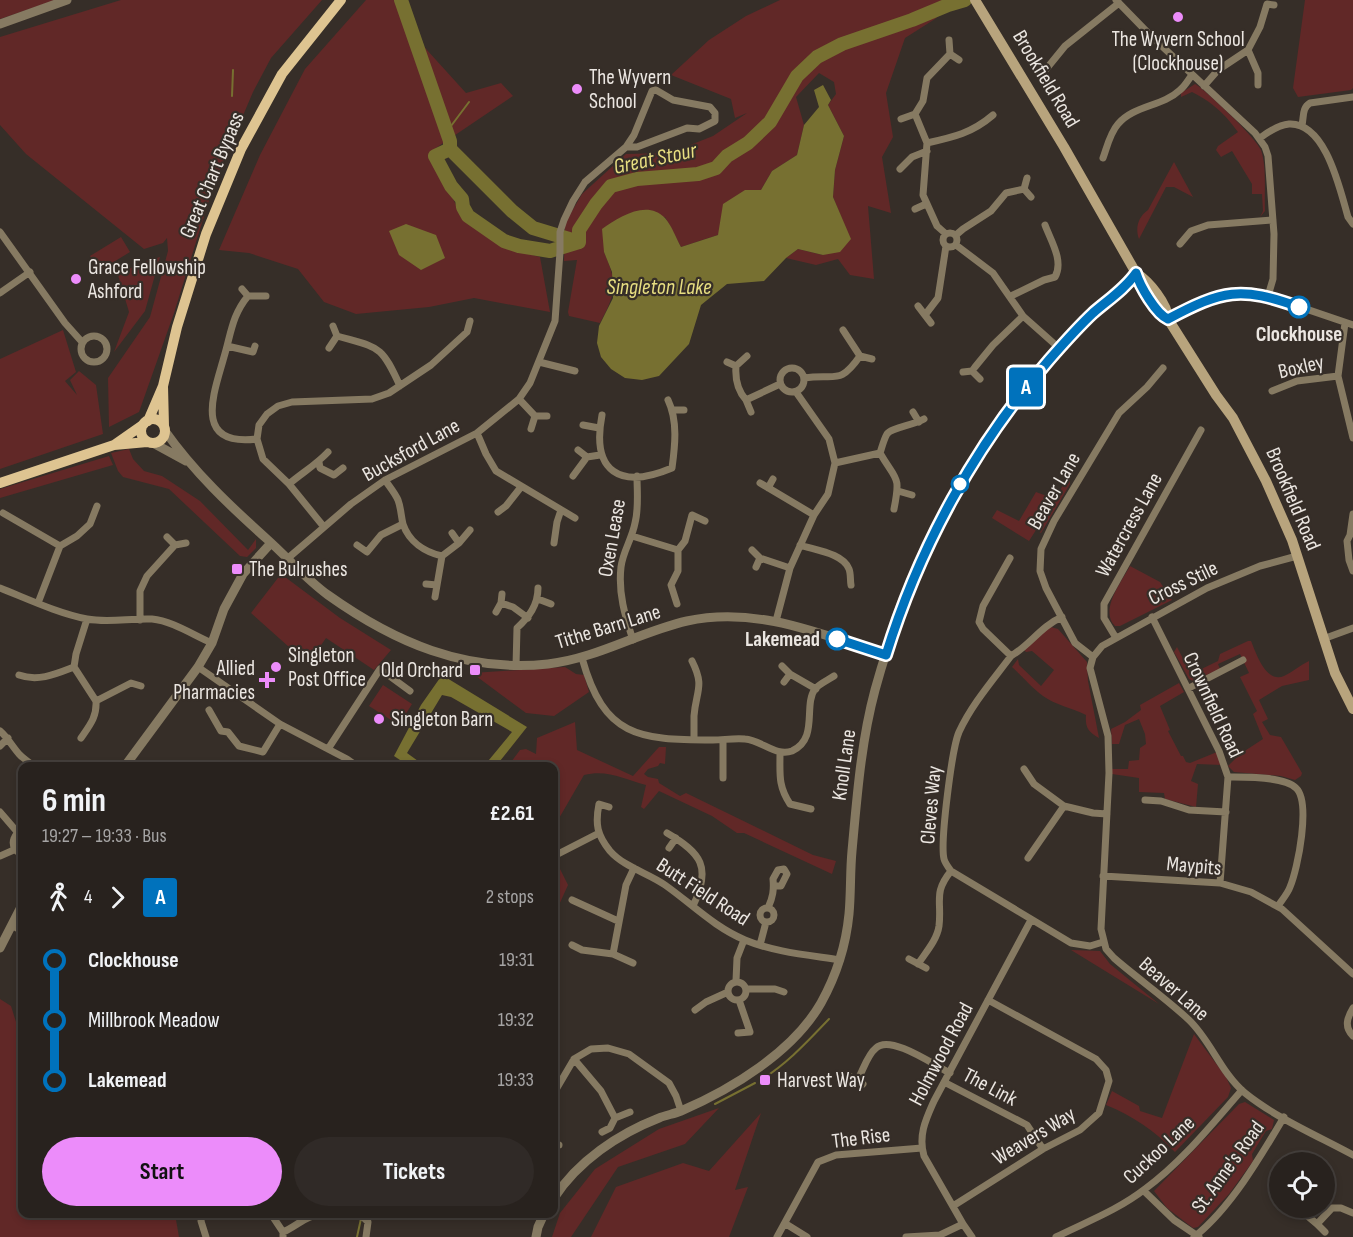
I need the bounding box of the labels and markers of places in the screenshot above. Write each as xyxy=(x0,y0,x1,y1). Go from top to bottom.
marker: The Wyvern School (Clockhouse) xyxy=(1171,10,1185,24)
place label: The Wyvern School (Clockhouse) xyxy=(1111,27,1245,76)
place label: The Wyvern School xyxy=(589,65,671,114)
marker: The Wyvern School xyxy=(570,82,584,96)
place label: Grace Fellowship Ashford xyxy=(87,255,206,304)
marker: Grace Fellowship Ashford xyxy=(69,272,83,286)
marker: Clockhouse xyxy=(1288,296,1310,318)
place label: Clockhouse xyxy=(1256,322,1342,347)
unlabelled marker xyxy=(951,475,969,493)
place label: The Bulrushes xyxy=(249,557,347,582)
marker: The Bulrushes xyxy=(230,562,244,576)
place label: Lakemead xyxy=(745,627,820,652)
marker: Lakemead xyxy=(826,628,848,650)
place label: Singleton Post Office xyxy=(288,643,366,692)
place label: Allied Pharmacies xyxy=(173,656,255,705)
place label: Old Orchard xyxy=(381,658,463,683)
marker: Singleton Post Office xyxy=(269,660,283,674)
marker: Old Orchard xyxy=(468,663,482,677)
marker: Allied Pharmacies xyxy=(260,673,274,687)
place label: Singleton Barn xyxy=(391,707,493,732)
marker: Singleton Barn xyxy=(372,712,386,726)
place label: Harvest Way xyxy=(777,1068,865,1093)
marker: Harvest Way xyxy=(758,1073,772,1087)

